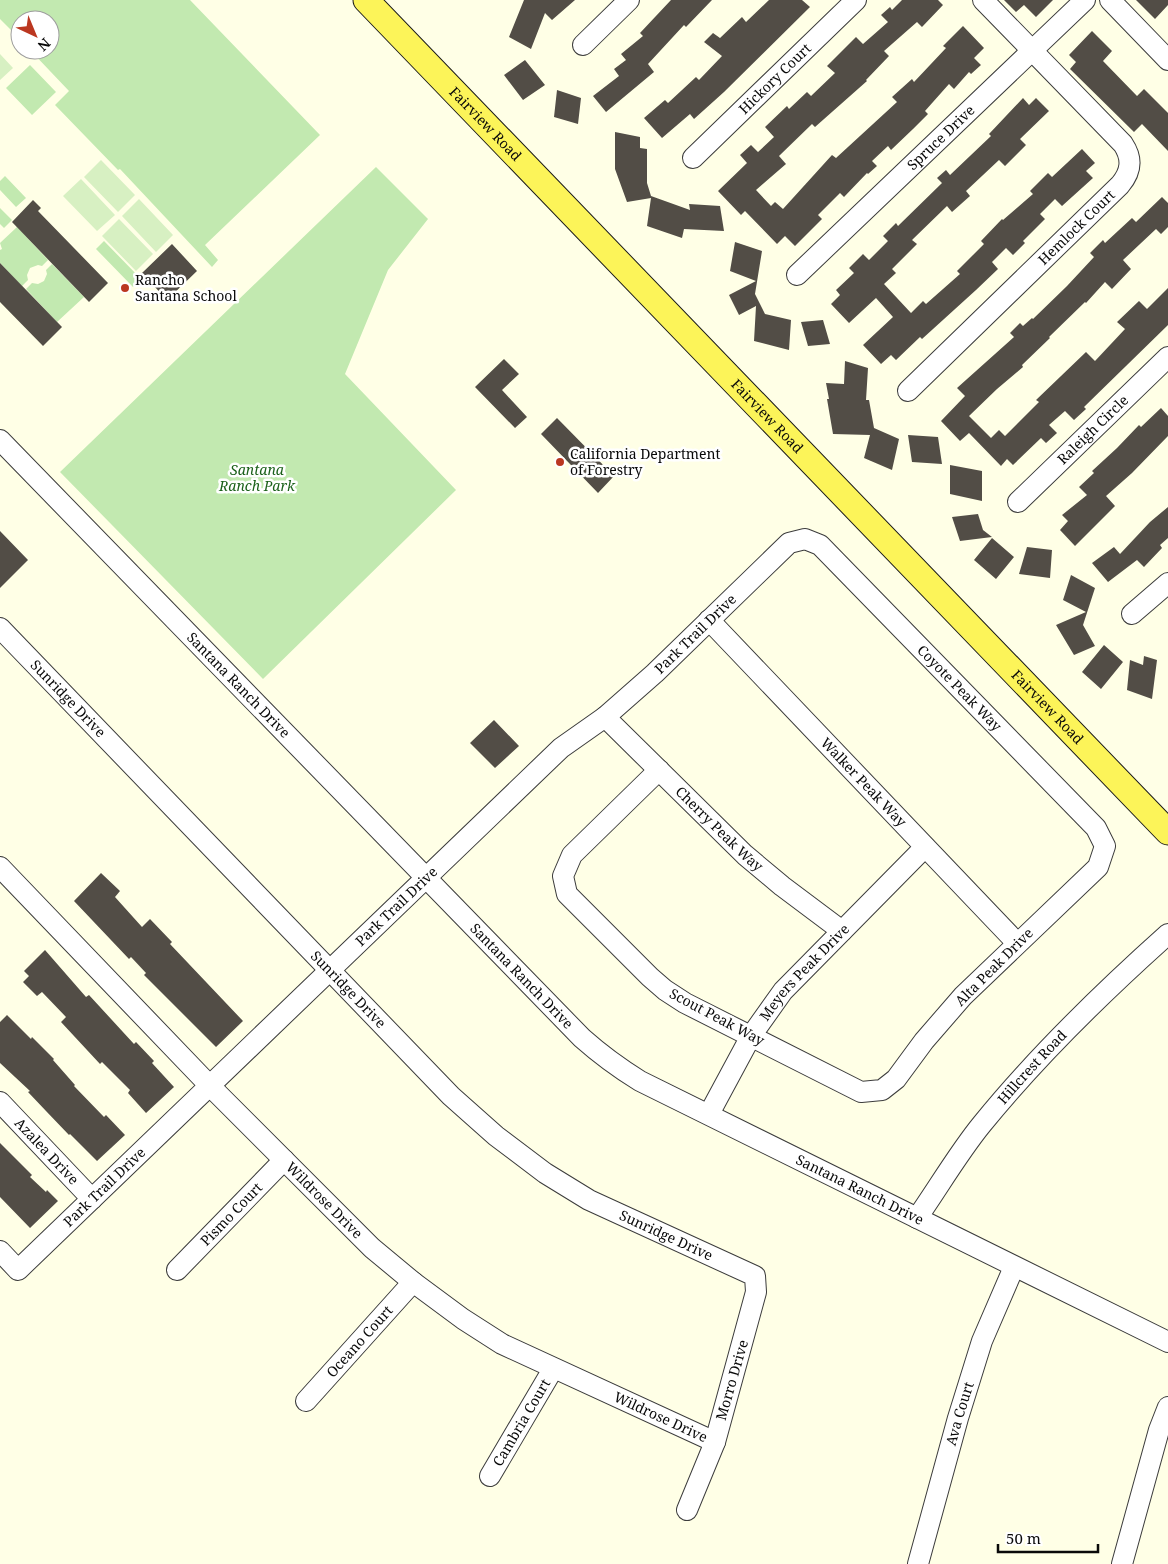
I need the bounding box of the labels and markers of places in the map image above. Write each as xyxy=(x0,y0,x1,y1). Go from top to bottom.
place label: Rancho Santana School xyxy=(135,270,237,305)
marker: Rancho Santana School xyxy=(119,282,131,294)
place label: California Department of Forestry xyxy=(570,444,721,479)
marker: California Department of Forestry xyxy=(554,456,566,468)

